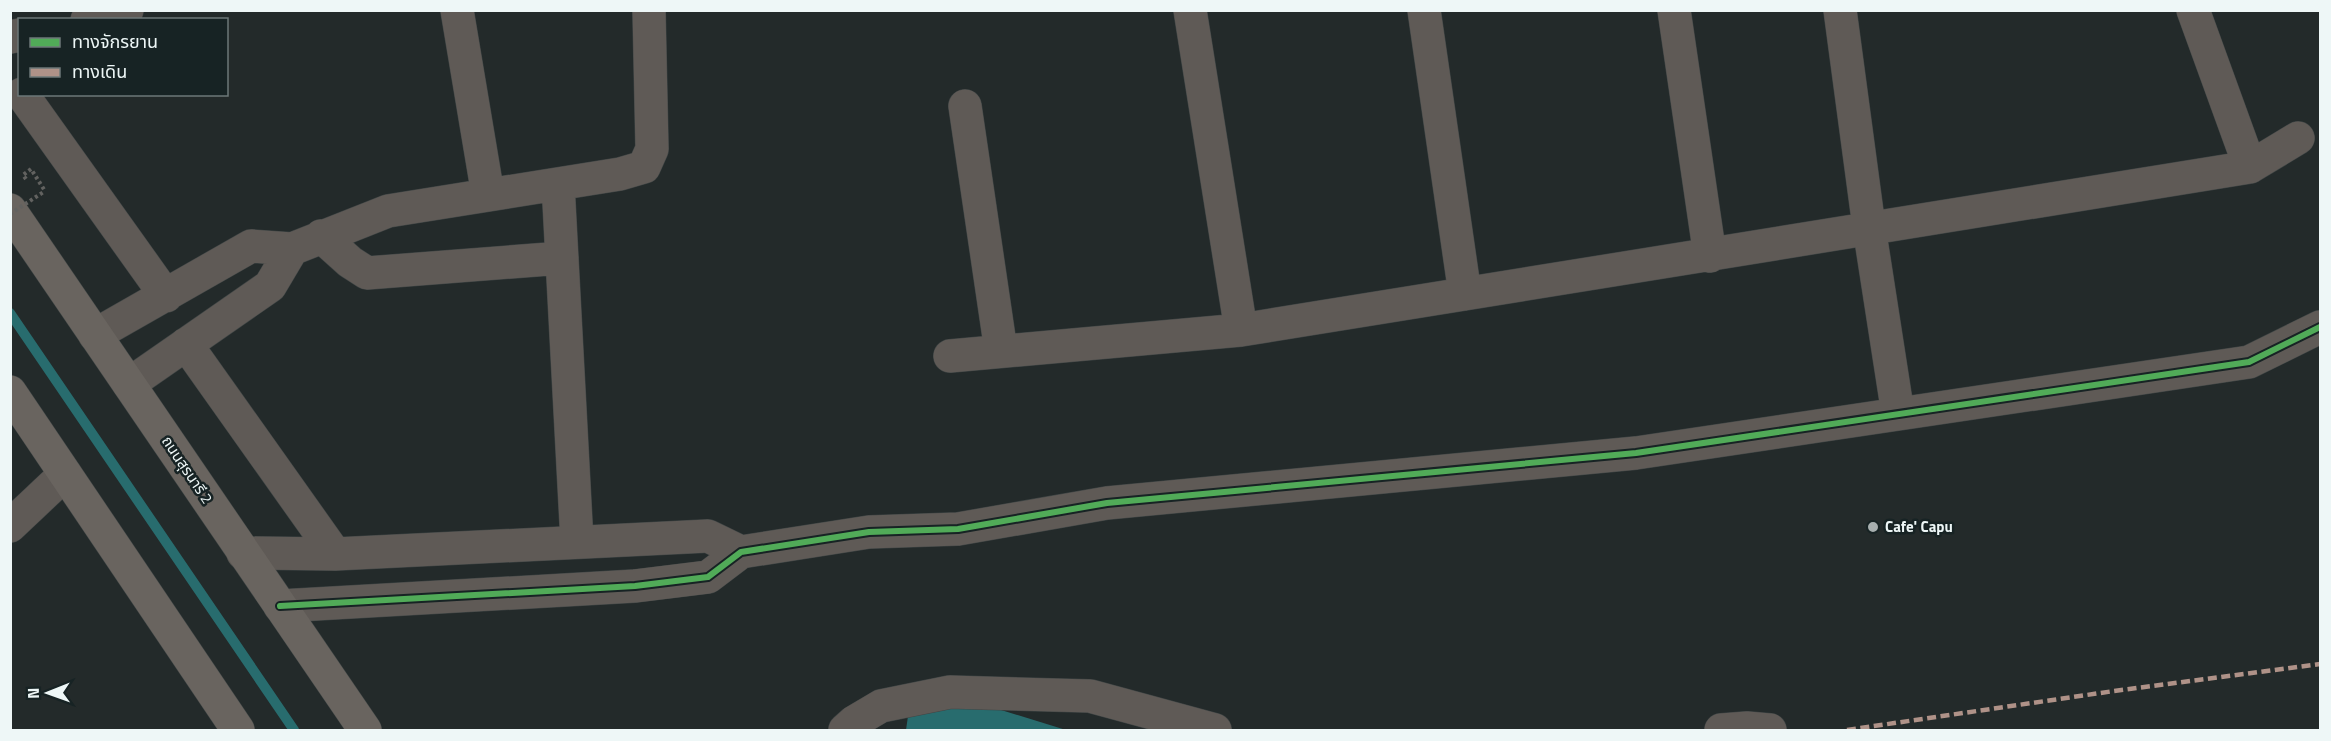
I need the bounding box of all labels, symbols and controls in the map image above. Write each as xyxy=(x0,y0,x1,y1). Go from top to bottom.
legend xyxy=(18,18,228,96)
text: ทางจักรยาน xyxy=(72,28,158,55)
text: ทางเดิน xyxy=(72,58,127,85)
street label: ถนนสุรนารี 2 xyxy=(156,431,219,508)
place label: Cafe' Capu xyxy=(1885,515,1953,538)
marker: Cafe' Capu xyxy=(1866,520,1880,534)
north arrow xyxy=(18,663,78,723)
text: N xyxy=(21,688,45,699)

